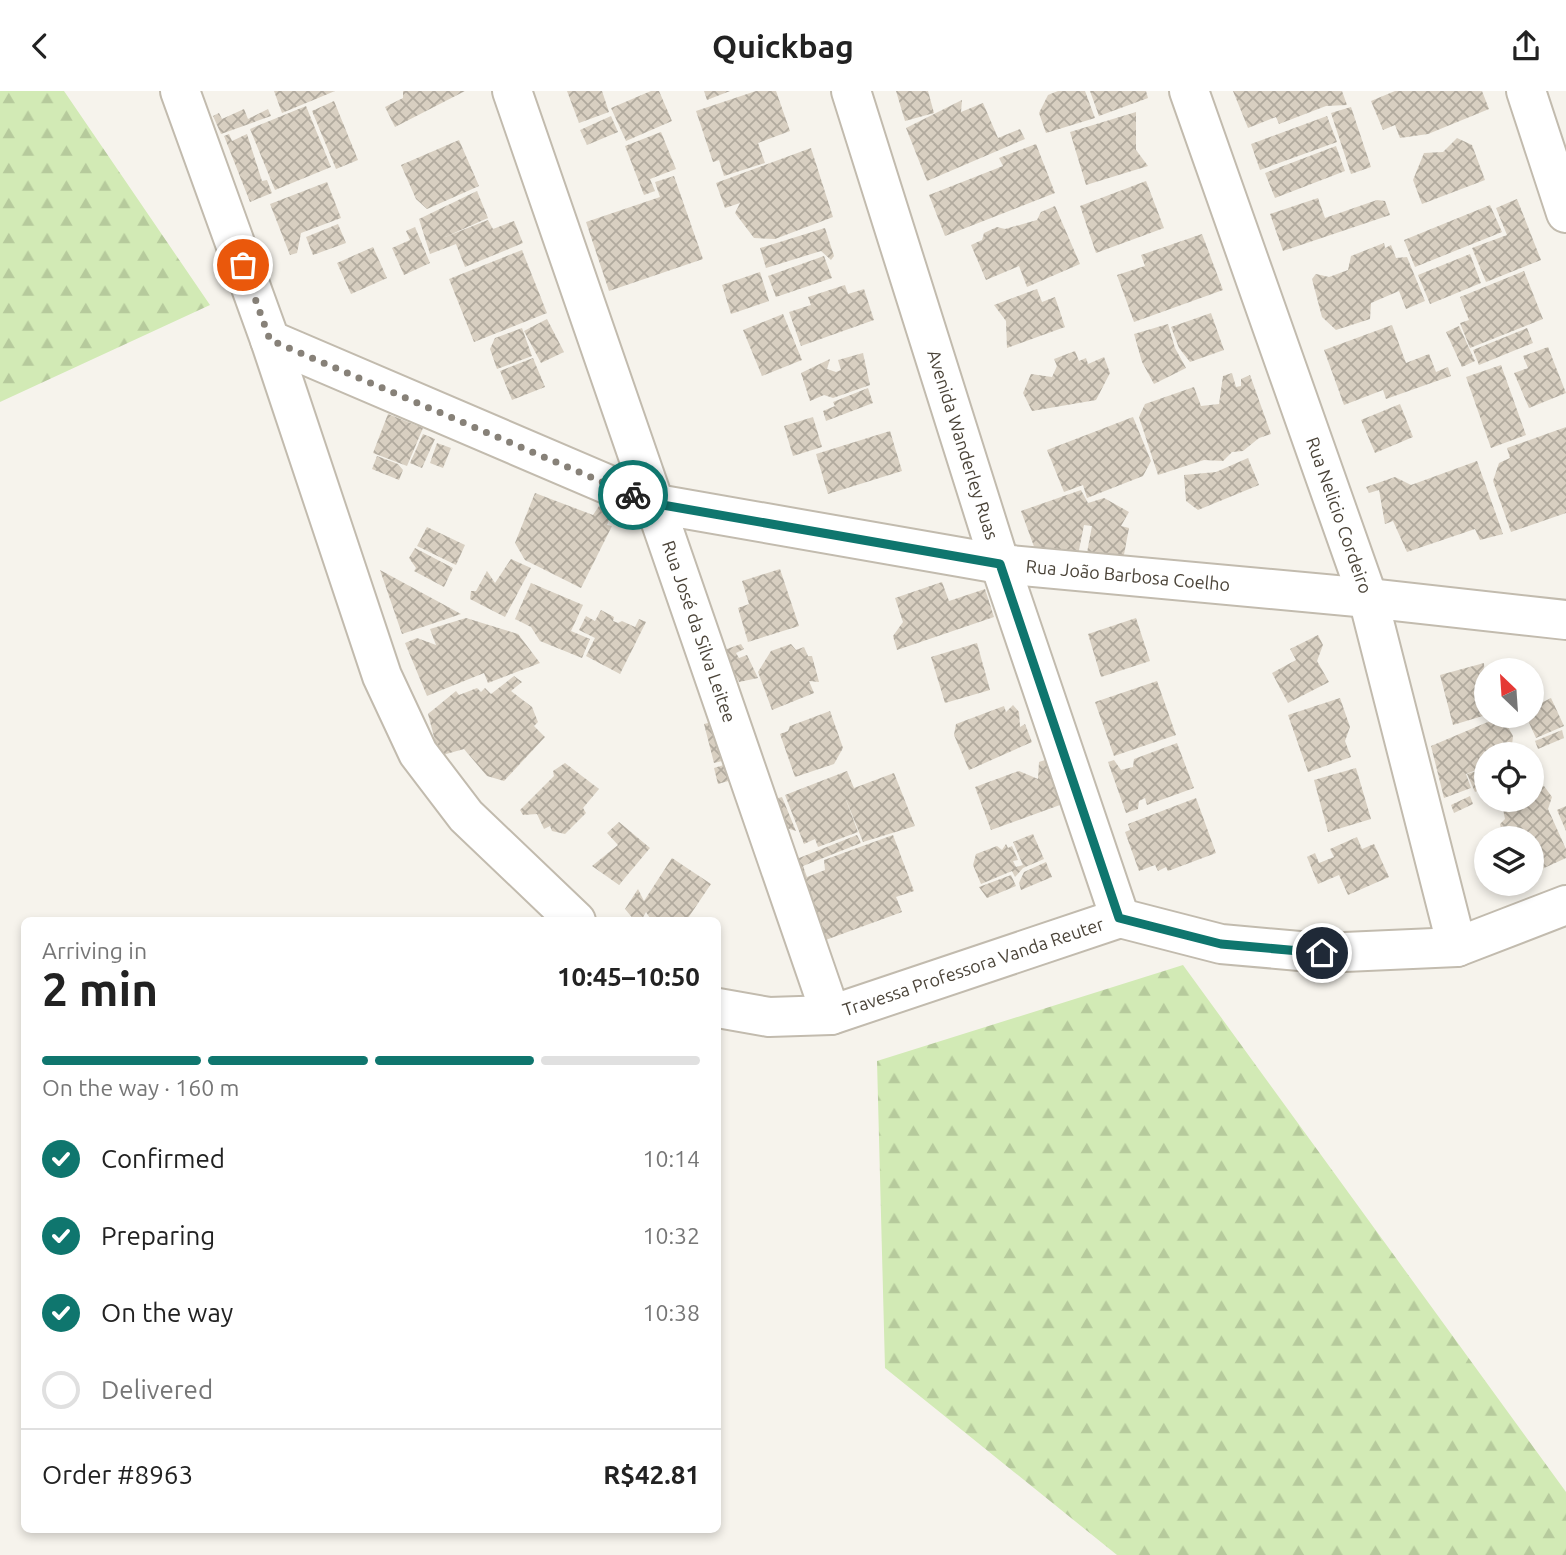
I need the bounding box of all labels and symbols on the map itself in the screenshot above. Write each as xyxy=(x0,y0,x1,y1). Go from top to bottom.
pin xyxy=(213,235,273,295)
street label: Avenida Wanderley Ruas xyxy=(924,347,1003,542)
street label: Rua Nelicio Cordeiro xyxy=(1303,434,1377,596)
courier xyxy=(598,460,668,530)
street label: Rua José da Silva Leitee xyxy=(659,538,740,725)
street label: Rua João Barbosa Coelho xyxy=(1025,555,1231,594)
north arrow xyxy=(1474,658,1544,728)
street label: Travessa Professora Vanda Reuter xyxy=(840,913,1106,1019)
pin xyxy=(1292,923,1352,983)

